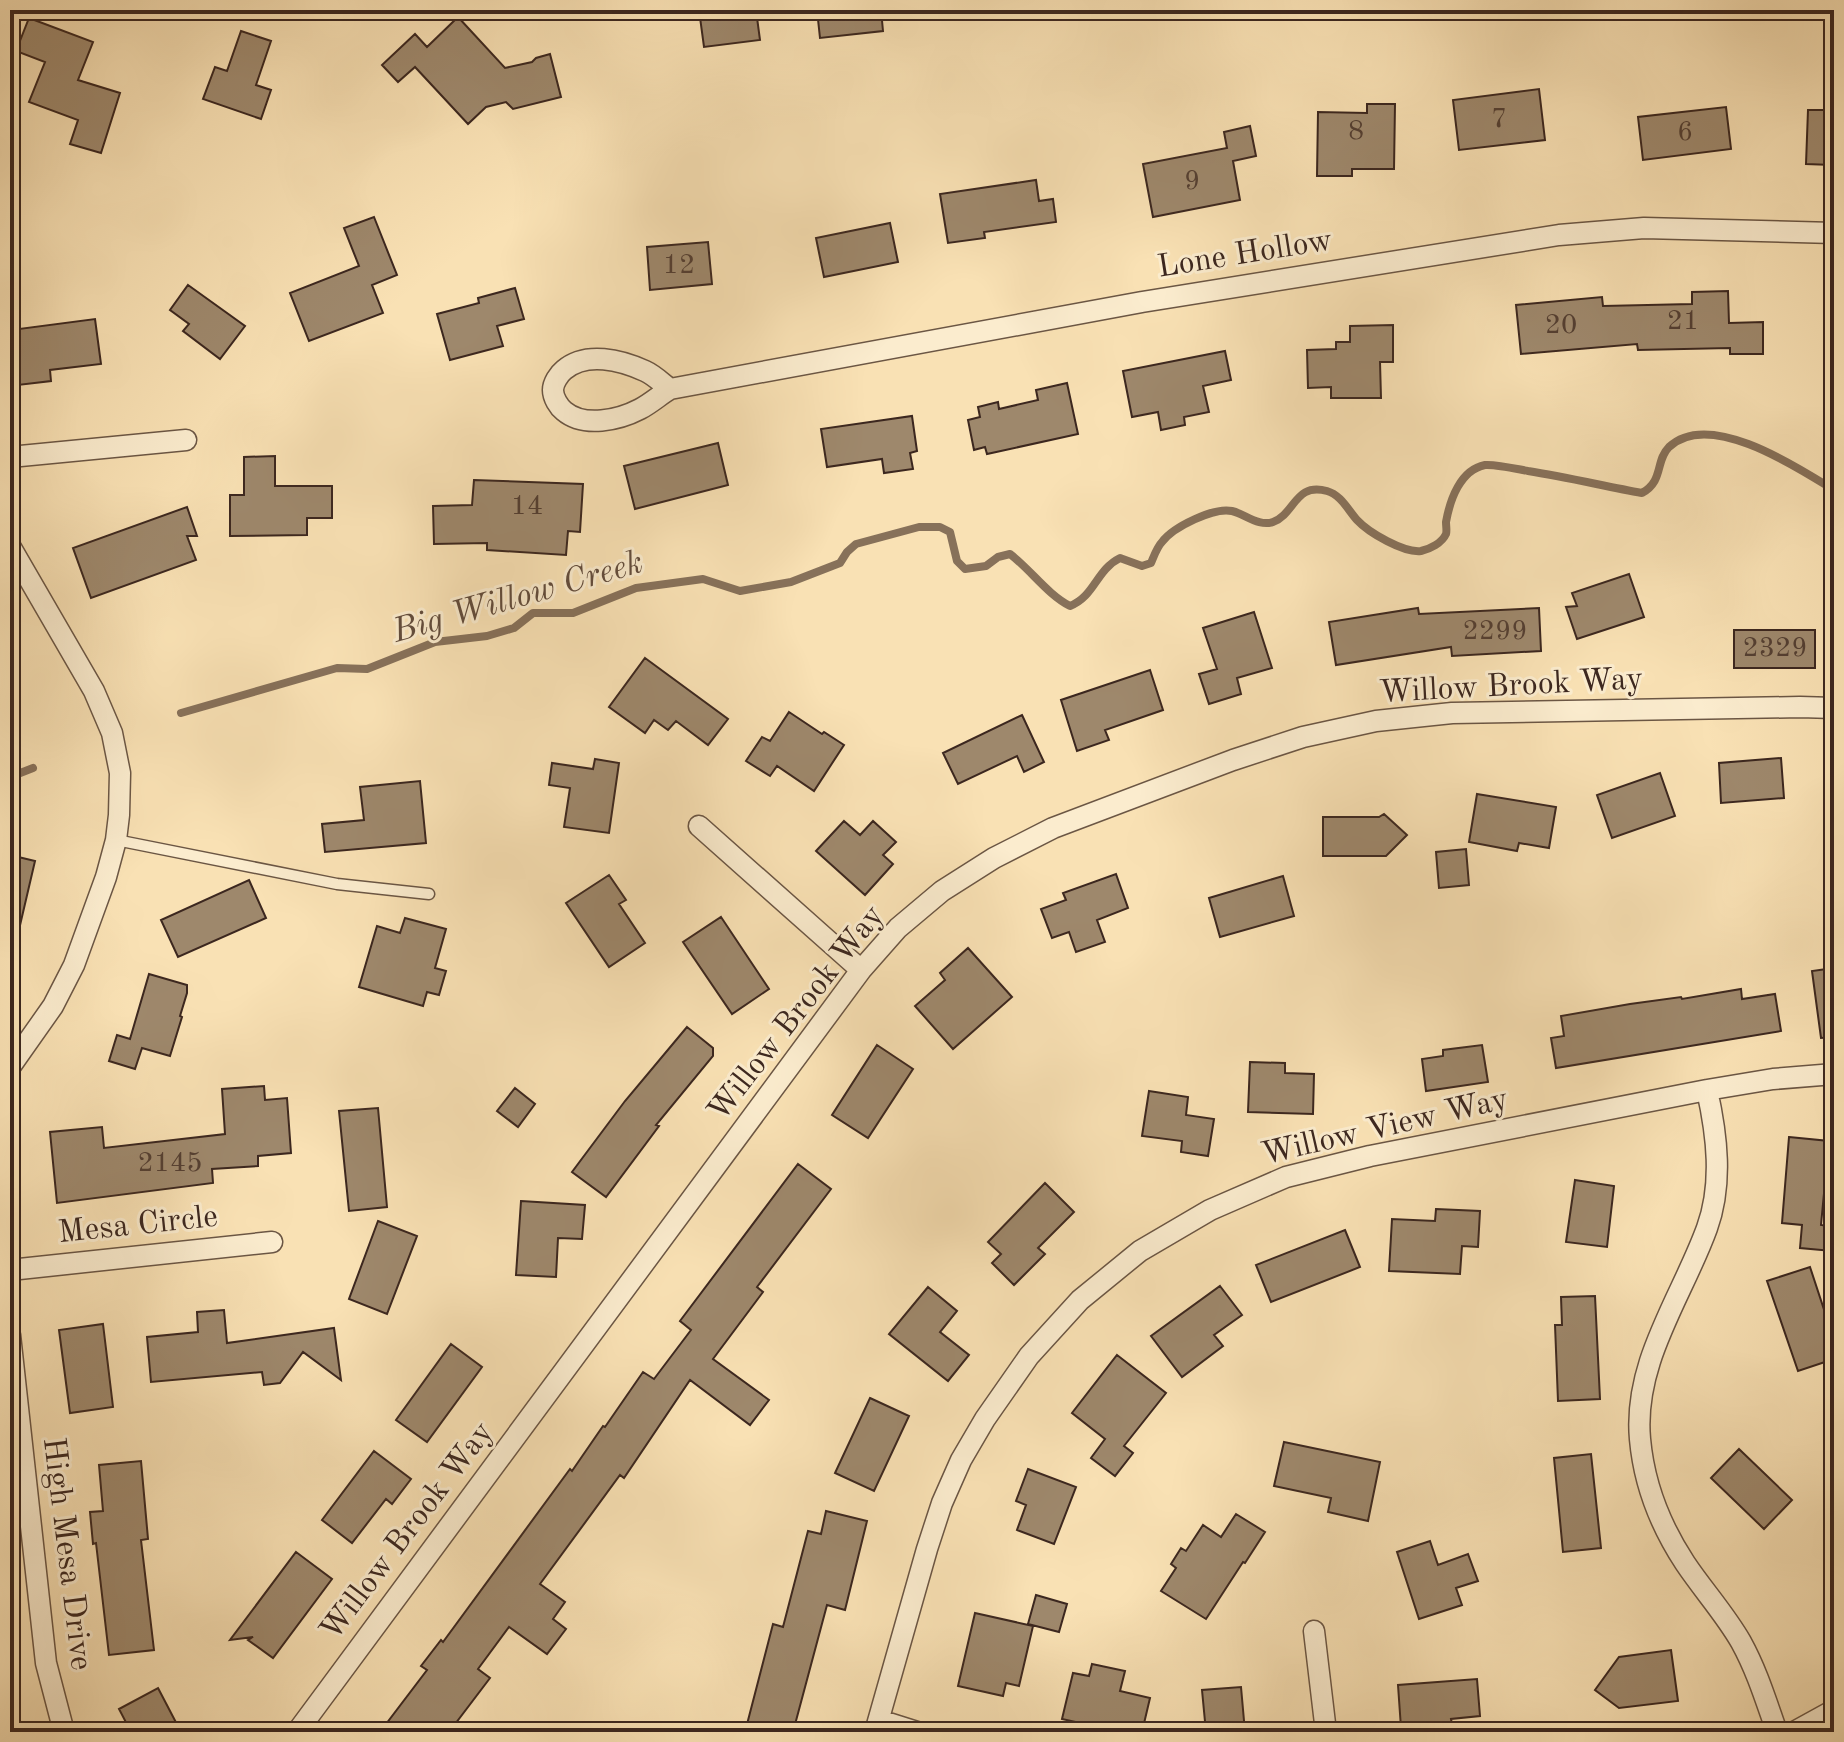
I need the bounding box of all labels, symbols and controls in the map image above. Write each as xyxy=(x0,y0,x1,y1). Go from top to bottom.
house number: 7 xyxy=(1491,106,1507,134)
house number: 8 xyxy=(1348,118,1364,146)
house number: 6 xyxy=(1677,119,1693,147)
house number: 9 xyxy=(1184,168,1200,196)
street label: Lone Hollow xyxy=(1155,225,1335,285)
house number: 12 xyxy=(663,252,695,280)
house number: 21 xyxy=(1667,308,1699,336)
house number: 20 xyxy=(1545,312,1577,340)
house number: 14 xyxy=(511,493,543,521)
water label: Big Willow Creek xyxy=(388,546,647,650)
house number: 2299 xyxy=(1463,618,1527,646)
house number: 2329 xyxy=(1743,635,1807,663)
street label: Willow Brook Way xyxy=(1378,664,1644,710)
street label: Willow Brook Way xyxy=(703,900,891,1128)
street label: Willow View Way xyxy=(1259,1084,1511,1172)
house number: 2145 xyxy=(138,1150,202,1178)
street label: Mesa Circle xyxy=(56,1202,220,1250)
street label: Willow Brook Way xyxy=(316,1417,500,1647)
street label: High Mesa Drive xyxy=(36,1436,96,1672)

